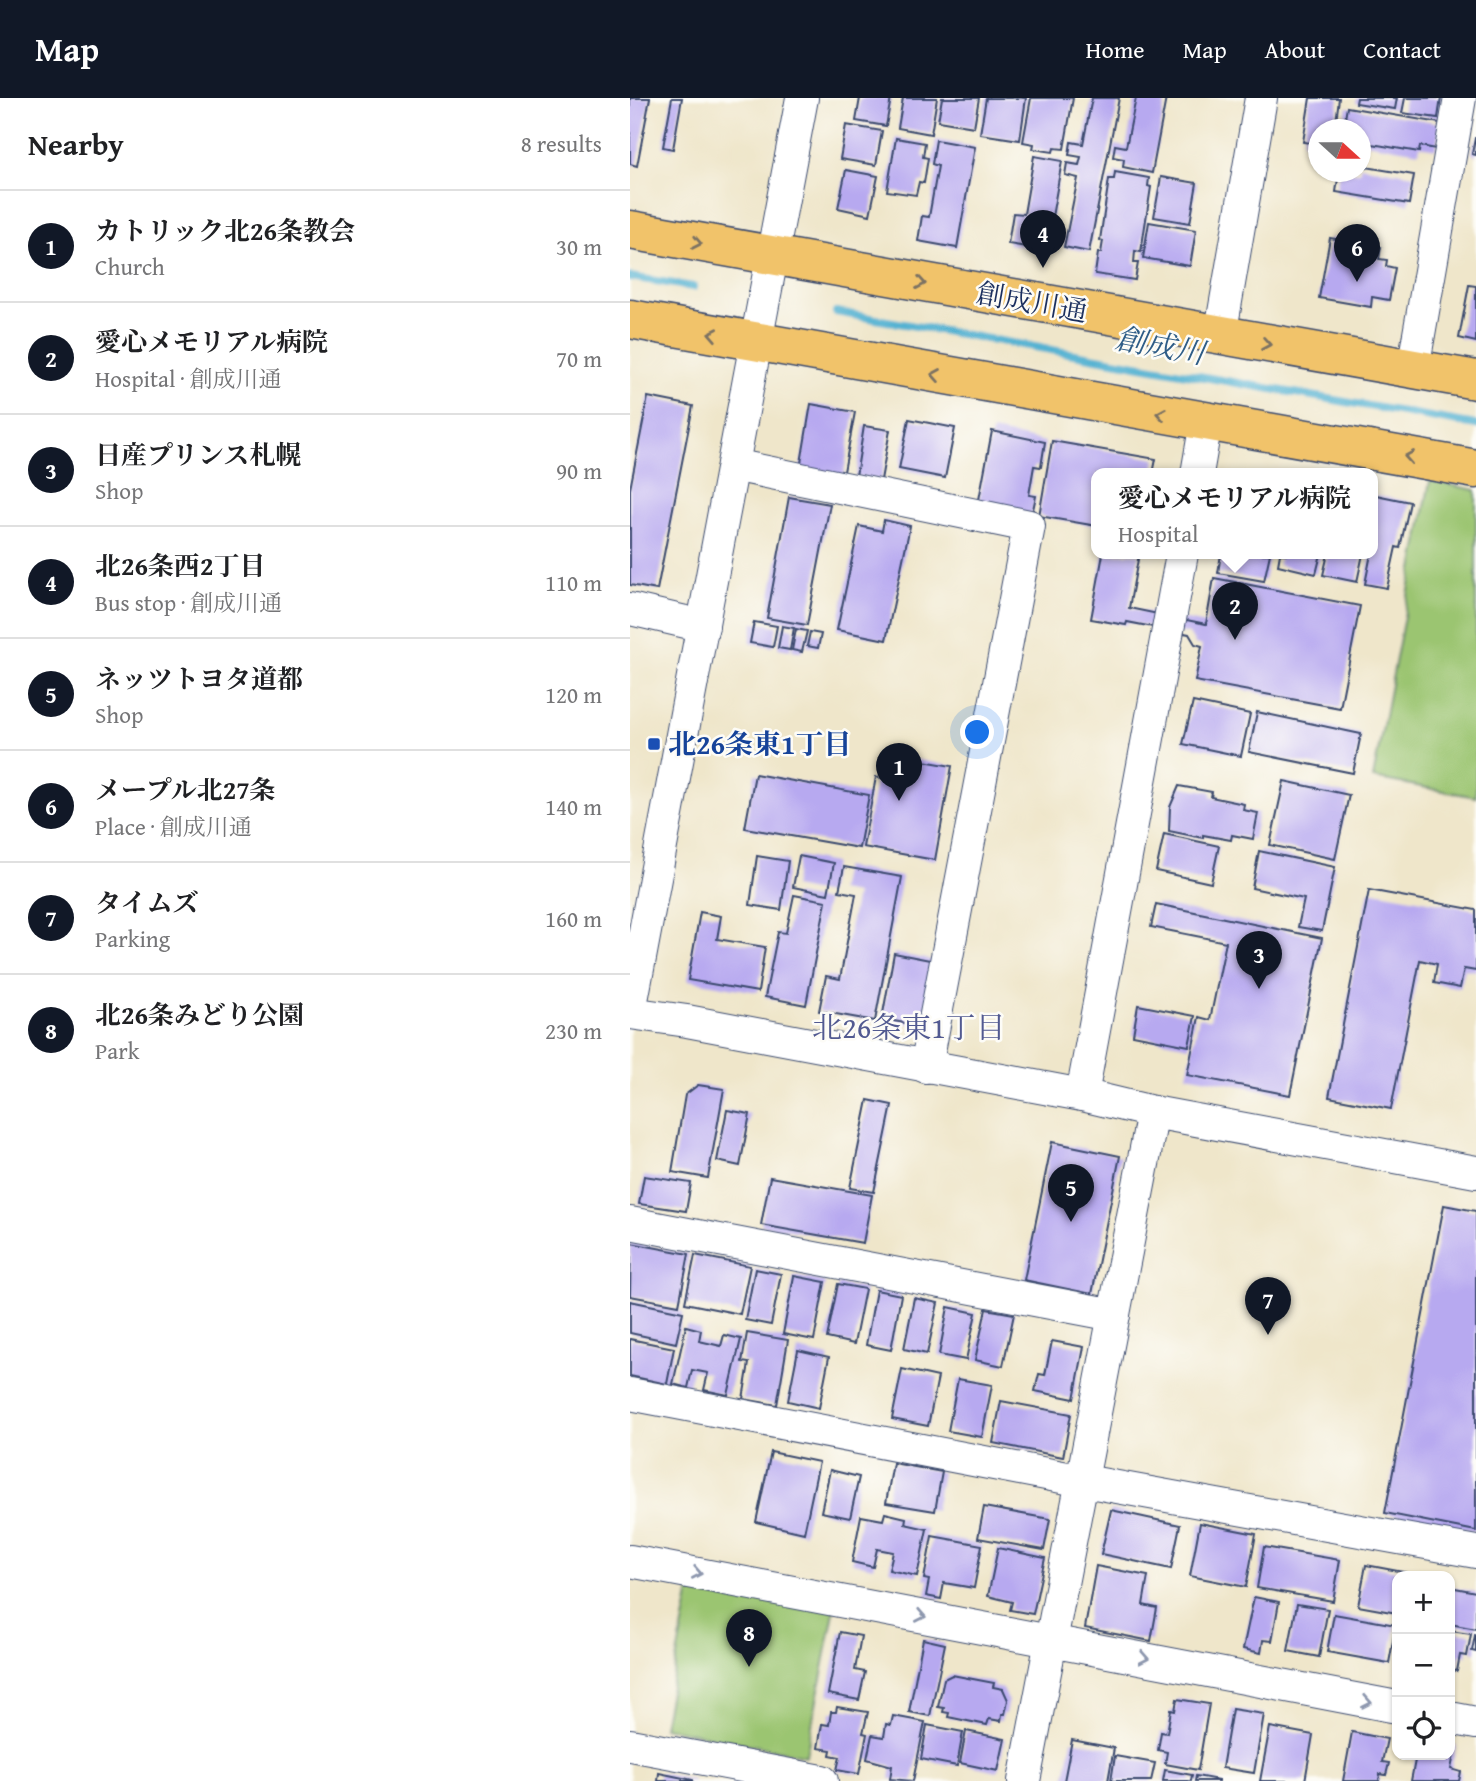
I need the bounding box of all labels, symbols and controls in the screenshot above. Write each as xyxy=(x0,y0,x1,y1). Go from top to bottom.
text: Map xyxy=(35,25,99,73)
text: Home xyxy=(1086,32,1145,67)
text: Map xyxy=(1183,32,1227,67)
text: About xyxy=(1265,32,1325,67)
text: Contact xyxy=(1363,32,1441,67)
north arrow xyxy=(1308,119,1371,182)
text: Nearby xyxy=(28,122,124,166)
text: 8 results xyxy=(521,127,602,160)
pin: 4 xyxy=(1020,210,1066,268)
text: カトリック北26条教会 xyxy=(95,211,355,250)
pin: 6 xyxy=(1334,224,1380,282)
text: 1 xyxy=(45,230,57,263)
text: 30 m xyxy=(556,230,602,263)
one-way arrow xyxy=(691,234,703,249)
text: Church xyxy=(95,250,165,283)
street label: 創成川通 xyxy=(973,272,1091,331)
one-way arrow xyxy=(915,275,927,290)
water label: 創成川 xyxy=(1112,316,1211,375)
text: 愛心メモリアル病院 xyxy=(95,322,328,361)
one-way arrow xyxy=(707,328,719,343)
one-way arrow xyxy=(1260,335,1272,350)
text: 2 xyxy=(45,342,57,375)
text: 70 m xyxy=(556,342,602,375)
text: Hospital · 創成川通 xyxy=(95,362,281,395)
one-way arrow xyxy=(931,368,942,383)
one-way arrow xyxy=(1155,407,1166,422)
text: 日産プリンス札幌 xyxy=(95,435,301,474)
one-way arrow xyxy=(1403,450,1415,465)
text: 3 xyxy=(45,454,57,487)
text: 90 m xyxy=(556,454,602,487)
popup xyxy=(1091,468,1378,559)
text: Shop xyxy=(95,474,143,507)
text: 愛心メモリアル病院 xyxy=(1118,478,1351,517)
text: Hospital xyxy=(1118,517,1198,550)
text: 北26条西2丁目 xyxy=(95,546,265,585)
text: 4 xyxy=(45,566,57,599)
text: 110 m xyxy=(545,566,602,599)
pin: 2 xyxy=(1212,582,1258,640)
text: Bus stop · 創成川通 xyxy=(95,586,282,619)
text: ネッツトヨタ道都 xyxy=(95,659,303,698)
text: 5 xyxy=(45,678,57,711)
text: 120 m xyxy=(545,678,602,711)
text: Shop xyxy=(95,698,143,731)
your location xyxy=(960,715,994,749)
place label: 北26条東1丁目 xyxy=(668,723,852,764)
marker: 北26条東1丁目 xyxy=(646,736,662,752)
pin: 1 xyxy=(876,743,922,801)
text: メープル北27条 xyxy=(95,770,276,809)
text: 6 xyxy=(45,790,57,823)
text: 140 m xyxy=(545,790,602,823)
text: Place · 創成川通 xyxy=(95,810,252,843)
text: タイムズ xyxy=(95,883,198,922)
text: 7 xyxy=(45,902,57,935)
text: 160 m xyxy=(545,902,602,935)
text: Parking xyxy=(95,922,170,955)
pin: 3 xyxy=(1236,931,1282,989)
text: 北26条みどり公園 xyxy=(95,995,304,1034)
district label: 北26条東1丁目 xyxy=(812,1005,1006,1049)
text: 8 xyxy=(45,1014,57,1047)
text: 230 m xyxy=(545,1014,602,1047)
text: Park xyxy=(95,1034,139,1067)
pin: 5 xyxy=(1048,1164,1094,1222)
pin: 7 xyxy=(1245,1277,1291,1335)
one-way arrow xyxy=(691,1565,703,1580)
map controls xyxy=(1392,1571,1455,1760)
button: + xyxy=(1392,1571,1455,1634)
one-way arrow xyxy=(915,1607,927,1622)
pin: 8 xyxy=(726,1609,772,1667)
button: − xyxy=(1392,1634,1455,1697)
one-way arrow xyxy=(1138,1650,1150,1665)
one-way arrow xyxy=(1361,1693,1373,1708)
button: locate xyxy=(1392,1697,1455,1760)

